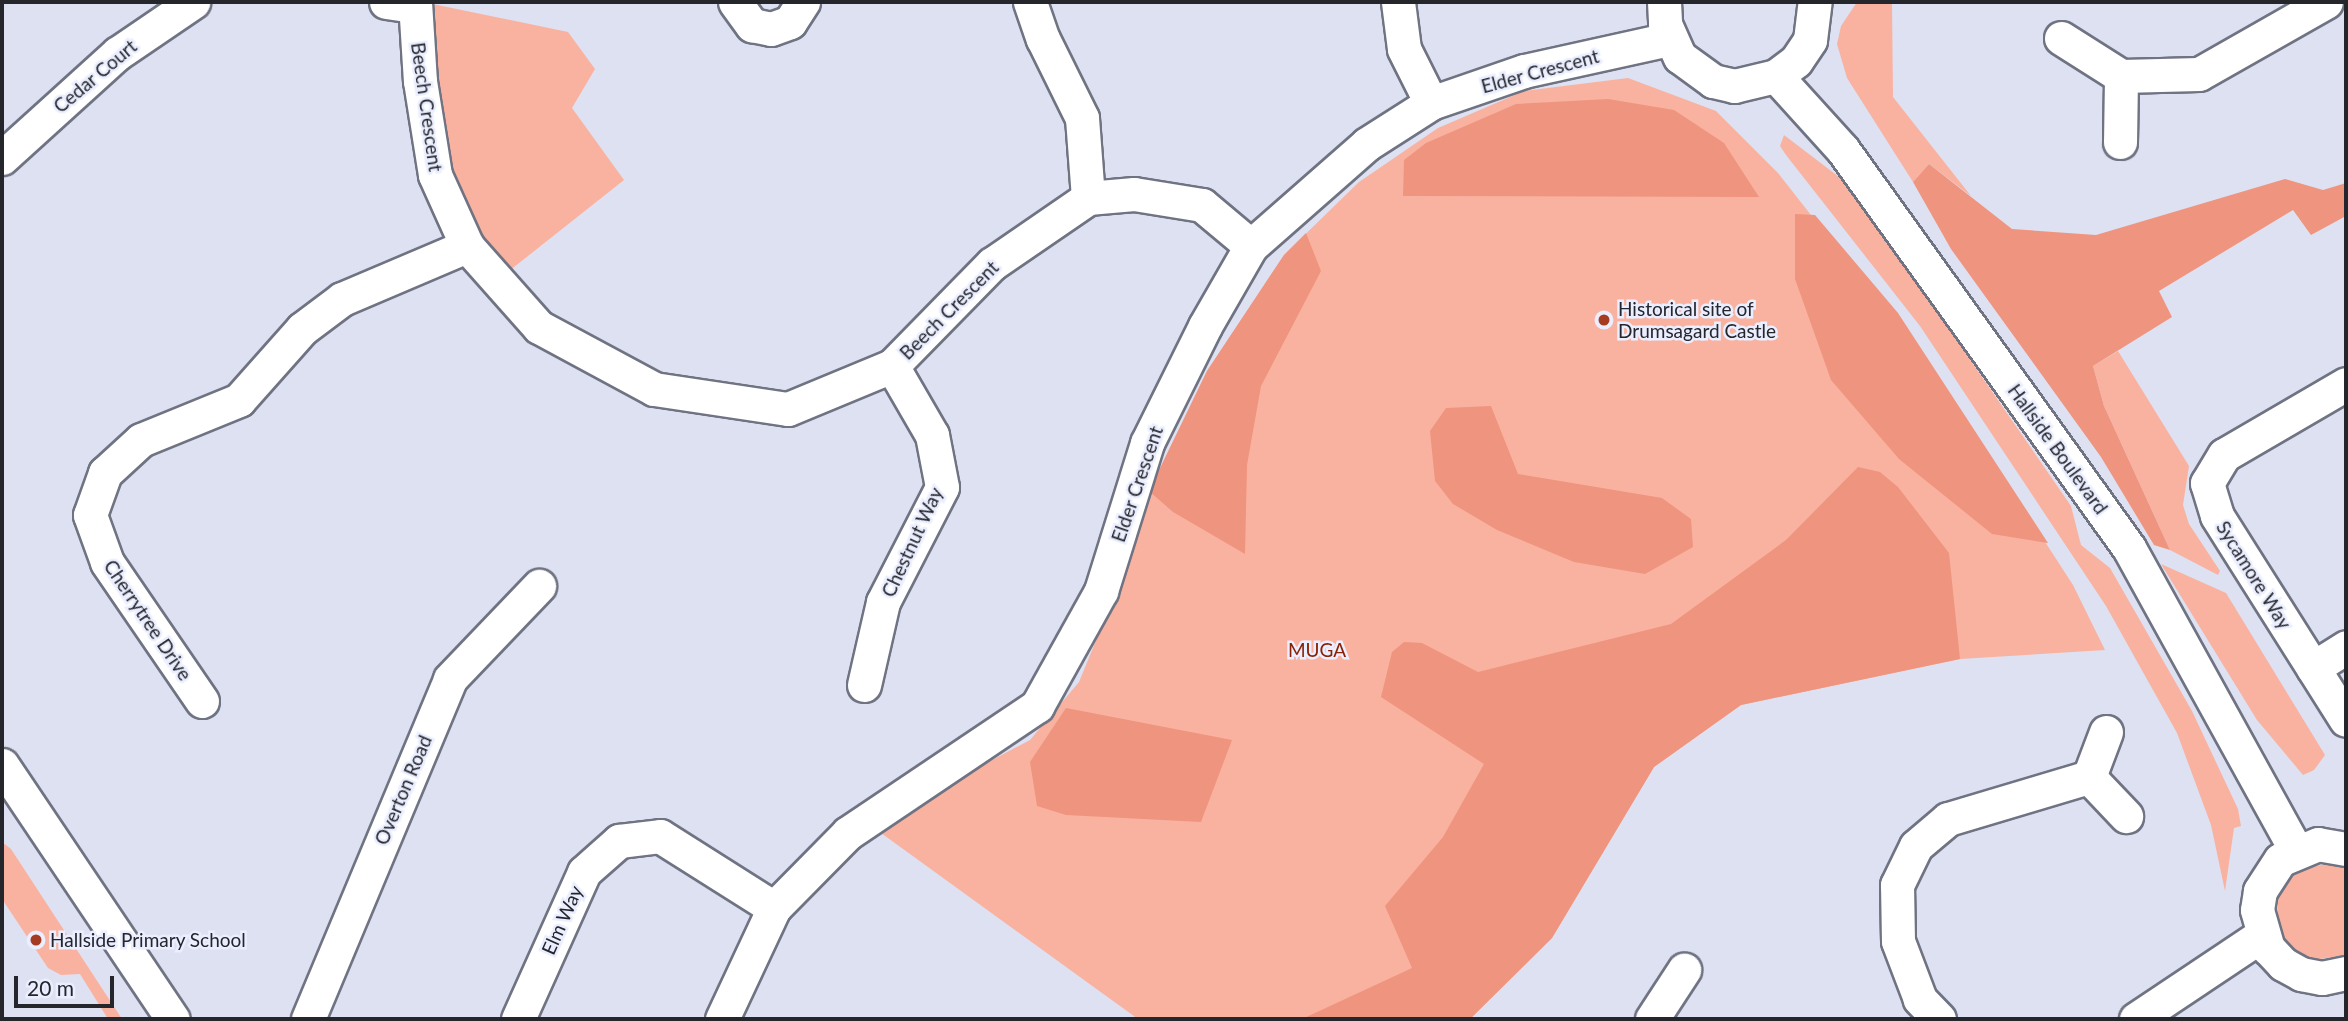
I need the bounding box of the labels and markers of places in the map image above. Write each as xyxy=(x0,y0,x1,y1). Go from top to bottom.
place label: Historical site of Drumsagard Castle xyxy=(1618,298,1776,342)
marker: Historical site of Drumsagard Castle xyxy=(1596,312,1612,328)
place label: Hallside Primary School xyxy=(50,929,246,951)
marker: Hallside Primary School xyxy=(28,932,44,948)

